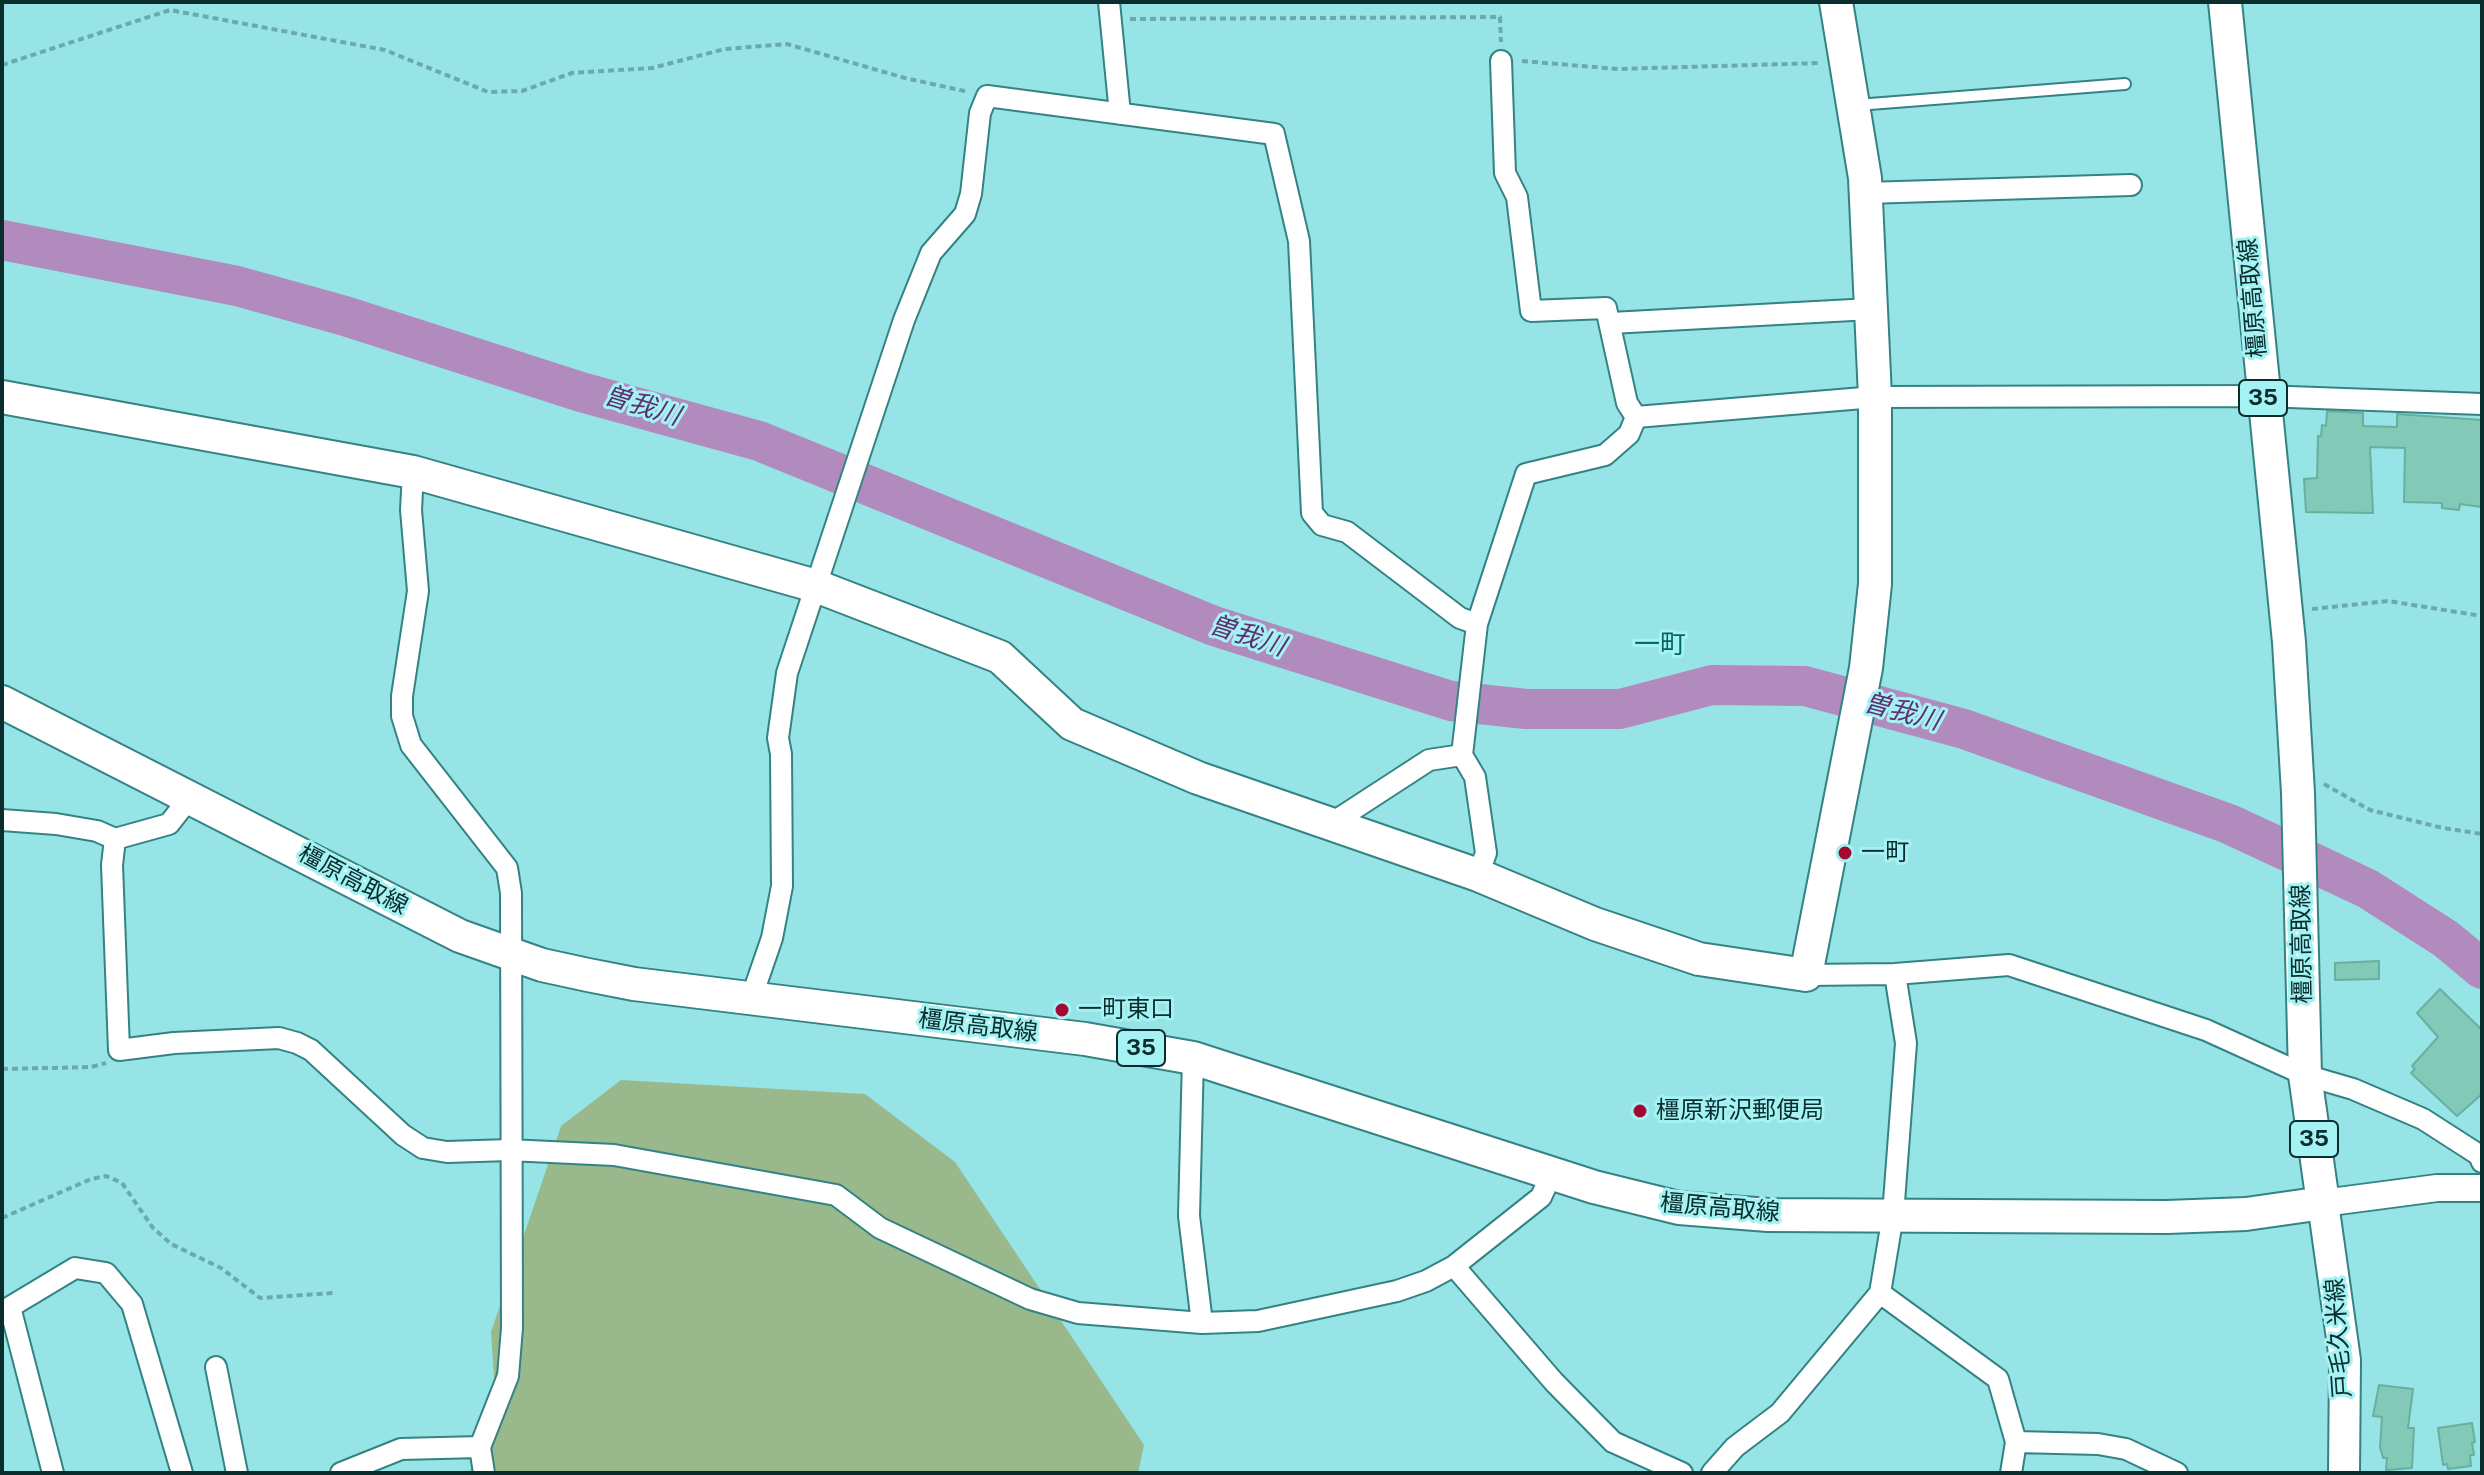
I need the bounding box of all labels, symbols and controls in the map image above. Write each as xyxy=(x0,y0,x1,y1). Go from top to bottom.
street label: 橿原高取線 xyxy=(2233,237,2273,359)
water label: 曽我川 xyxy=(600,380,684,432)
road number: 35 xyxy=(2239,380,2287,416)
water label: 曽我川 xyxy=(1205,609,1289,663)
district label: 一町 xyxy=(1634,629,1686,661)
water label: 曽我川 xyxy=(1860,687,1944,737)
street label: 橿原高取線 xyxy=(293,839,413,921)
place label: 一町 xyxy=(1861,839,1909,867)
marker: 一町 xyxy=(1836,844,1854,862)
street label: 橿原高取線 xyxy=(2287,884,2317,1004)
place label: 一町東口 xyxy=(1078,996,1174,1024)
marker: 一町東口 xyxy=(1053,1001,1071,1019)
street label: 橿原高取線 xyxy=(917,1004,1039,1048)
road number: 35 xyxy=(1117,1030,1165,1066)
place label: 橿原新沢郵便局 xyxy=(1656,1097,1824,1125)
marker: 橿原新沢郵便局 xyxy=(1631,1102,1649,1120)
road number: 35 xyxy=(2290,1121,2338,1157)
street label: 橿原高取線 xyxy=(1659,1188,1781,1228)
street label: 戸毛久米線 xyxy=(2320,1277,2358,1399)

